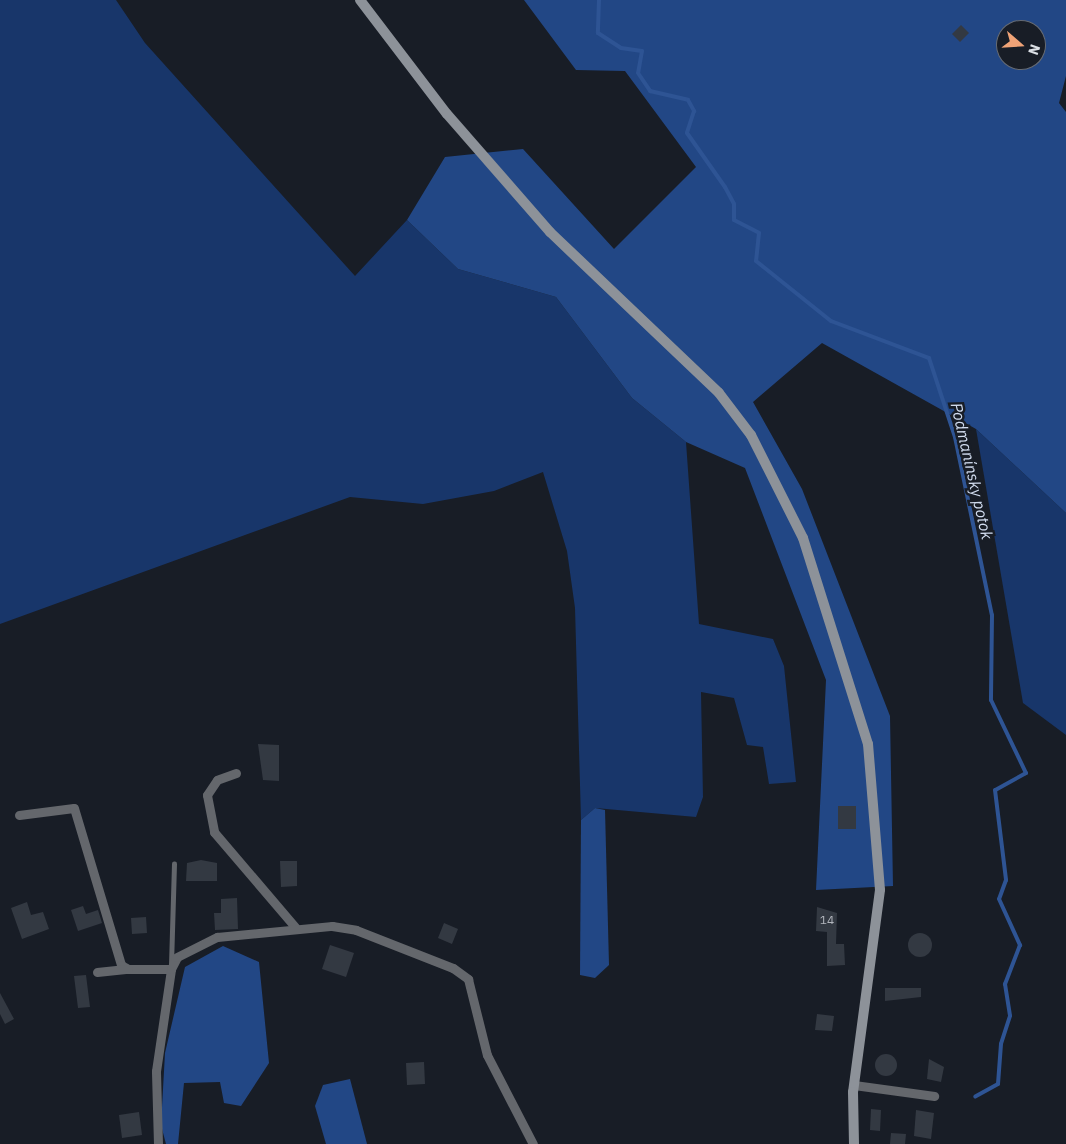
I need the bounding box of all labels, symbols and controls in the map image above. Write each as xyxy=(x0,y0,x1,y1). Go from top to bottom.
north arrow xyxy=(996,20,1046,70)
text: N xyxy=(1024,42,1044,57)
water label: Podmanínsky potok xyxy=(947,401,997,541)
house number: 14 xyxy=(820,913,834,927)

